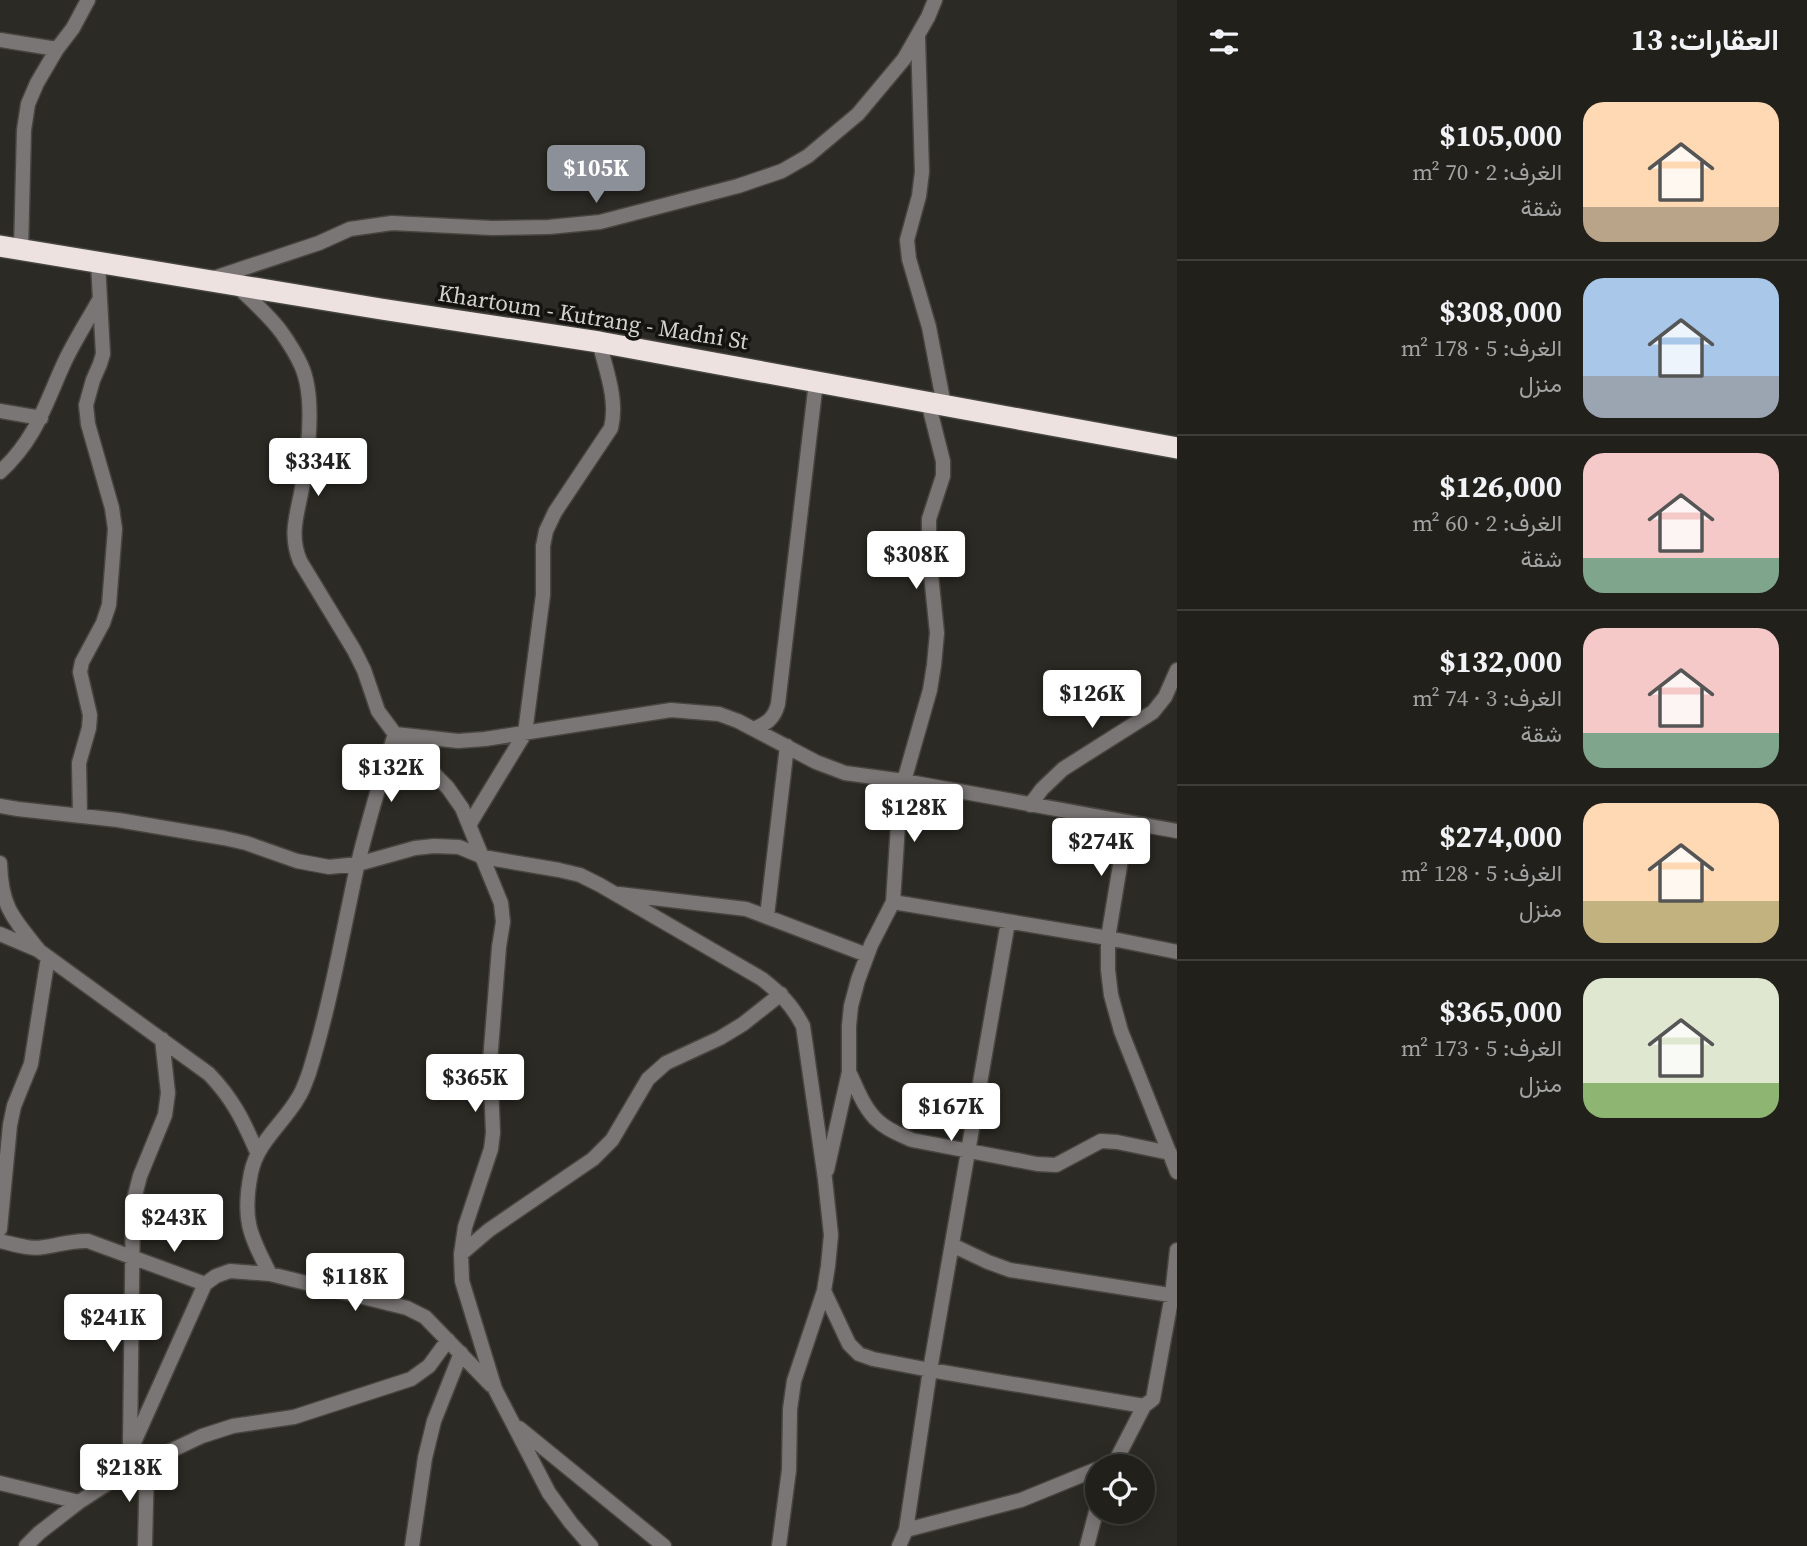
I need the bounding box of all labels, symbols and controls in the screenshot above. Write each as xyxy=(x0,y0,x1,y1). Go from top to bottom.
text: العقارات: 13 xyxy=(1630,19,1779,60)
icon: filters xyxy=(1205,23,1243,61)
text: $105,000 xyxy=(1439,115,1562,156)
icon: home xyxy=(1639,130,1723,214)
pin: $105K xyxy=(547,146,645,205)
text: $105K xyxy=(563,152,629,184)
text: الغرف: 2 · 70 m² xyxy=(1412,156,1562,188)
text: شقة xyxy=(1520,192,1562,224)
street label: Khartoum - Kutrang - Madni St xyxy=(436,277,751,357)
text: $308,000 xyxy=(1439,291,1562,332)
icon: home xyxy=(1639,306,1723,390)
text: الغرف: 5 · 178 m² xyxy=(1401,332,1562,364)
text: منزل xyxy=(1519,368,1562,400)
pin: $334K xyxy=(269,438,367,498)
text: $334K xyxy=(285,445,351,477)
text: $126,000 xyxy=(1439,466,1562,507)
icon: home xyxy=(1639,481,1723,565)
text: الغرف: 2 · 60 m² xyxy=(1412,507,1562,539)
pin: $308K xyxy=(867,532,965,591)
text: $308K xyxy=(883,538,949,570)
text: شقة xyxy=(1520,543,1562,575)
text: $132,000 xyxy=(1439,641,1562,682)
icon: home xyxy=(1639,656,1723,740)
pin: $126K xyxy=(1043,670,1141,730)
text: $126K xyxy=(1059,677,1125,709)
text: الغرف: 3 · 74 m² xyxy=(1412,682,1562,714)
text: شقة xyxy=(1520,718,1562,750)
pin: $132K xyxy=(342,744,440,804)
text: $132K xyxy=(358,751,424,783)
pin: $128K xyxy=(865,784,963,844)
text: $128K xyxy=(881,791,947,823)
text: $274,000 xyxy=(1439,816,1562,857)
pin: $274K xyxy=(1052,818,1150,878)
text: $274K xyxy=(1068,825,1134,857)
icon: home xyxy=(1639,831,1723,915)
text: الغرف: 5 · 128 m² xyxy=(1401,857,1562,889)
text: منزل xyxy=(1519,893,1562,925)
text: $365,000 xyxy=(1439,991,1562,1032)
icon: home xyxy=(1639,1006,1723,1090)
text: الغرف: 5 · 173 m² xyxy=(1401,1032,1562,1064)
pin: $365K xyxy=(426,1054,524,1114)
text: $365K xyxy=(442,1061,508,1093)
text: منزل xyxy=(1519,1068,1562,1100)
pin: $167K xyxy=(902,1084,1000,1143)
text: $167K xyxy=(918,1090,984,1122)
pin: $243K xyxy=(125,1194,223,1254)
text: $243K xyxy=(141,1201,207,1233)
pin: $118K xyxy=(306,1254,404,1313)
text: $118K xyxy=(322,1260,388,1292)
pin: $241K xyxy=(64,1294,162,1354)
text: $241K xyxy=(80,1301,146,1333)
pin: $218K xyxy=(80,1444,178,1504)
text: $218K xyxy=(96,1451,162,1483)
map controls xyxy=(1085,1454,1155,1524)
button: locate xyxy=(1085,1454,1155,1524)

